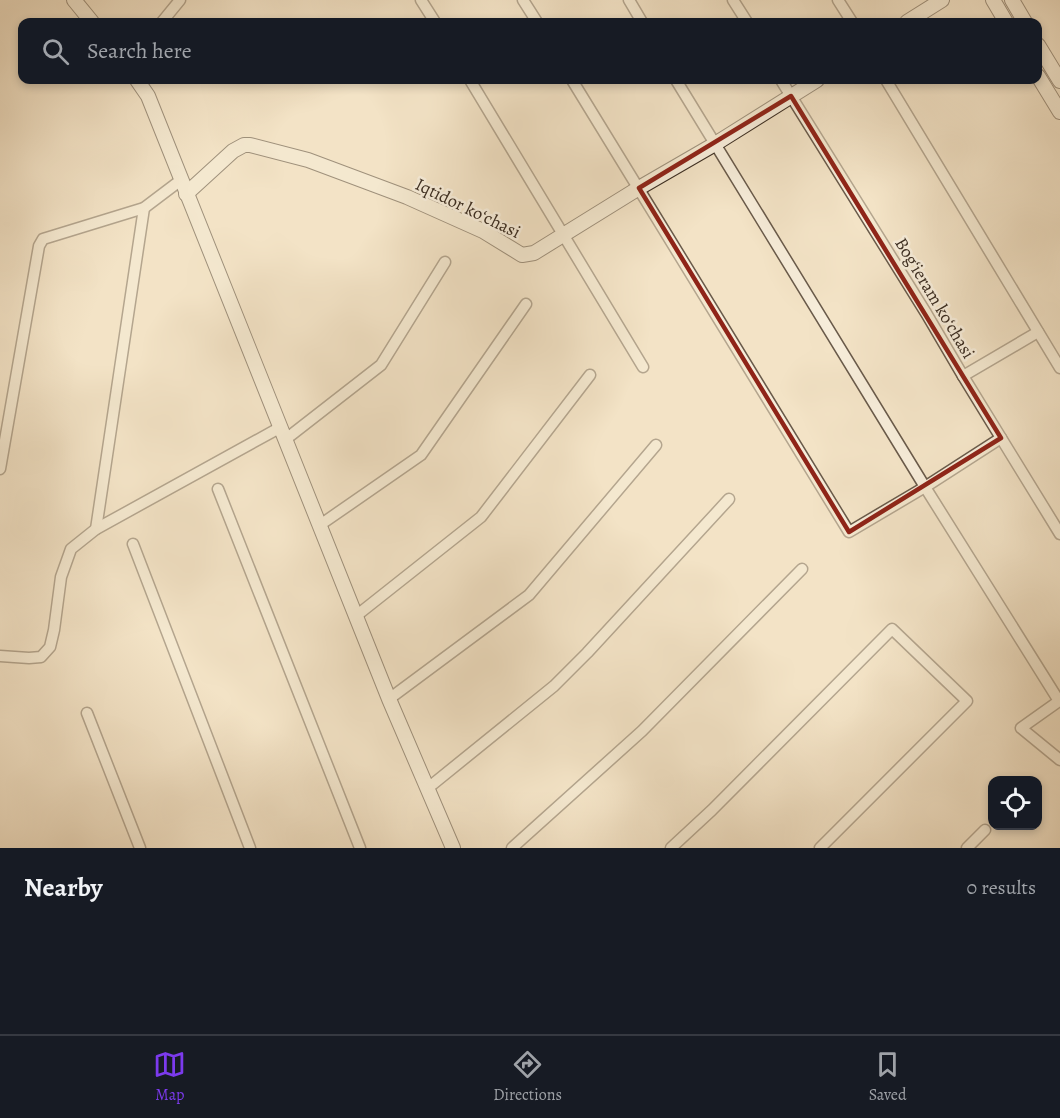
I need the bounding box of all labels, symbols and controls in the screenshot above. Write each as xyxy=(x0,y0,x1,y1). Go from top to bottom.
search box xyxy=(18,18,1042,84)
icon: search xyxy=(39,35,72,68)
text: Search here xyxy=(87,36,192,66)
street label: Iqtidor koʻchasi xyxy=(411,172,525,244)
street label: Bogʻieram koʻchasi xyxy=(889,233,981,363)
map controls xyxy=(988,776,1042,830)
button: locate xyxy=(988,776,1042,830)
text: Nearby xyxy=(24,870,103,905)
text: 0 results xyxy=(967,874,1036,901)
tab: Map xyxy=(153,1048,186,1106)
tab: Directions xyxy=(493,1048,562,1106)
tab: Saved xyxy=(869,1048,907,1106)

